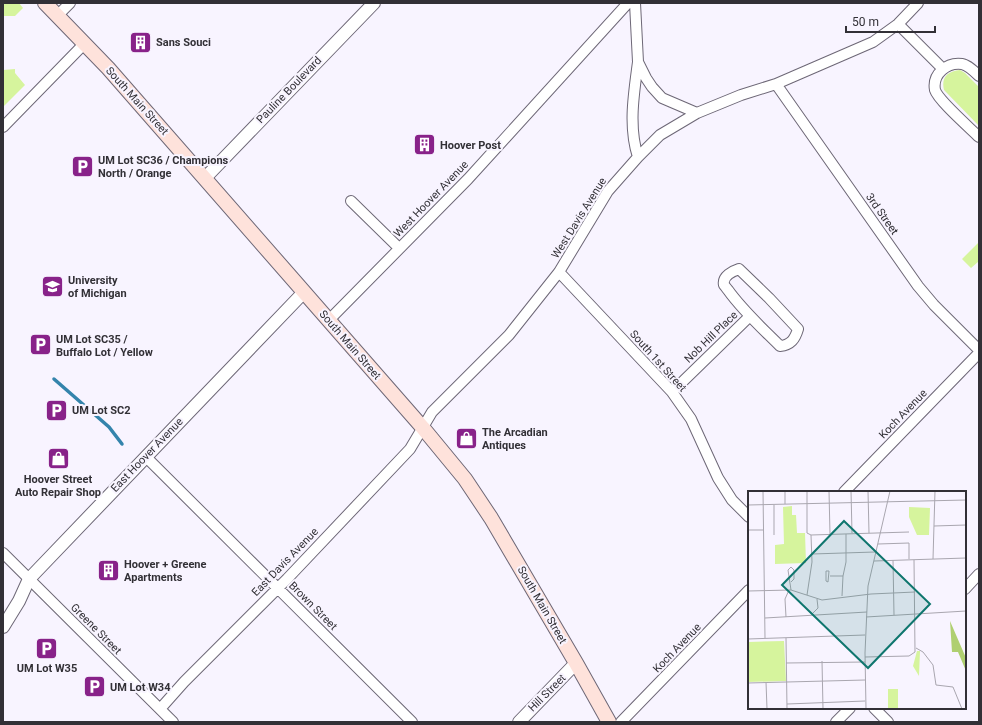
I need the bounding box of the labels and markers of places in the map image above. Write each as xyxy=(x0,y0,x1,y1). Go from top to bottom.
building icon: Sans Souci xyxy=(127,29,153,55)
place label: Sans Souci xyxy=(156,36,211,49)
building icon: Hoover Post xyxy=(412,132,438,158)
place label: Hoover Post xyxy=(440,139,501,152)
parking icon: UM Lot SC36 / Champions North / Orange xyxy=(69,153,95,179)
place label: UM Lot SC36 / Champions North / Orange xyxy=(98,154,229,180)
school or university icon: University of Michigan xyxy=(39,273,65,299)
place label: University of Michigan xyxy=(68,274,127,300)
parking icon: UM Lot SC35 / Buffalo Lot / Yellow xyxy=(27,332,53,358)
place label: UM Lot SC35 / Buffalo Lot / Yellow xyxy=(56,333,153,359)
parking icon: UM Lot SC2 xyxy=(43,397,69,423)
place label: UM Lot SC2 xyxy=(72,404,131,417)
shop icon: The Arcadian Antiques xyxy=(453,425,479,451)
place label: The Arcadian Antiques xyxy=(482,426,548,452)
shop icon: Hoover Street Auto Repair Shop xyxy=(45,446,71,472)
place label: Hoover Street Auto Repair Shop xyxy=(15,473,101,499)
building icon: Hoover + Greene Apartments xyxy=(96,557,122,583)
place label: Hoover + Greene Apartments xyxy=(124,558,207,584)
parking icon: UM Lot W35 xyxy=(34,635,60,661)
place label: UM Lot W35 xyxy=(17,662,77,675)
parking icon: UM Lot W34 xyxy=(82,674,108,700)
place label: UM Lot W34 xyxy=(110,681,171,694)

